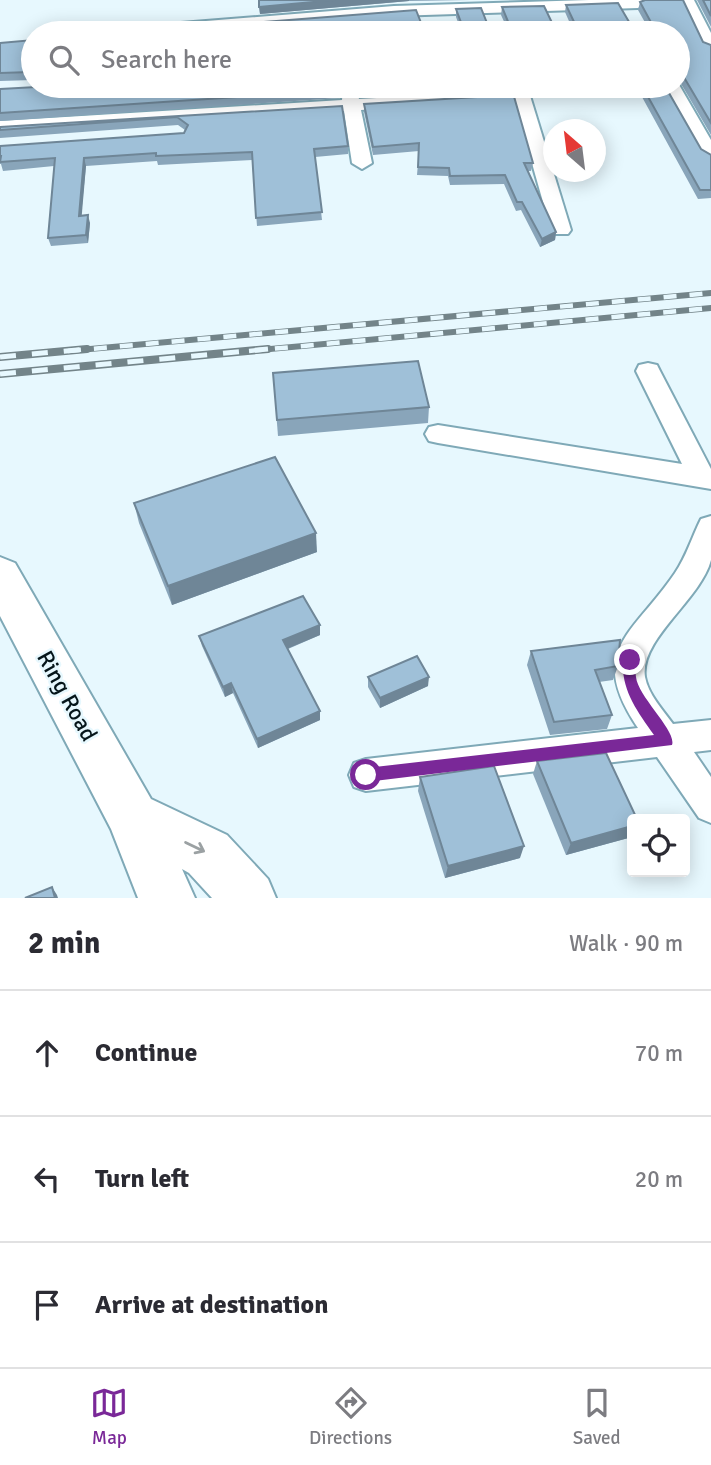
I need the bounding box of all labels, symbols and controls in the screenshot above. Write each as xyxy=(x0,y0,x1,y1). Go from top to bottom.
search box xyxy=(21,21,690,98)
icon: search xyxy=(45,41,83,79)
text: Search here xyxy=(101,44,232,76)
north arrow xyxy=(543,119,606,182)
route end xyxy=(614,644,645,675)
street label: Ring Road xyxy=(30,646,104,746)
route start xyxy=(350,759,381,790)
map controls xyxy=(627,814,690,877)
button: locate xyxy=(627,814,690,877)
one-way arrow xyxy=(184,841,205,855)
text: 2 min xyxy=(28,925,100,962)
text: Walk · 90 m xyxy=(569,929,683,958)
icon: ahead xyxy=(28,1034,66,1072)
text: Continue xyxy=(95,1037,197,1069)
text: 70 m xyxy=(635,1039,683,1068)
icon: left xyxy=(28,1160,66,1198)
text: Turn left xyxy=(95,1163,189,1195)
text: 20 m xyxy=(635,1165,683,1194)
icon: arrive xyxy=(28,1286,66,1324)
text: Arrive at destination xyxy=(95,1289,328,1321)
tab: Map xyxy=(90,1384,128,1450)
tab: Directions xyxy=(309,1384,392,1450)
tab: Saved xyxy=(573,1384,621,1450)

